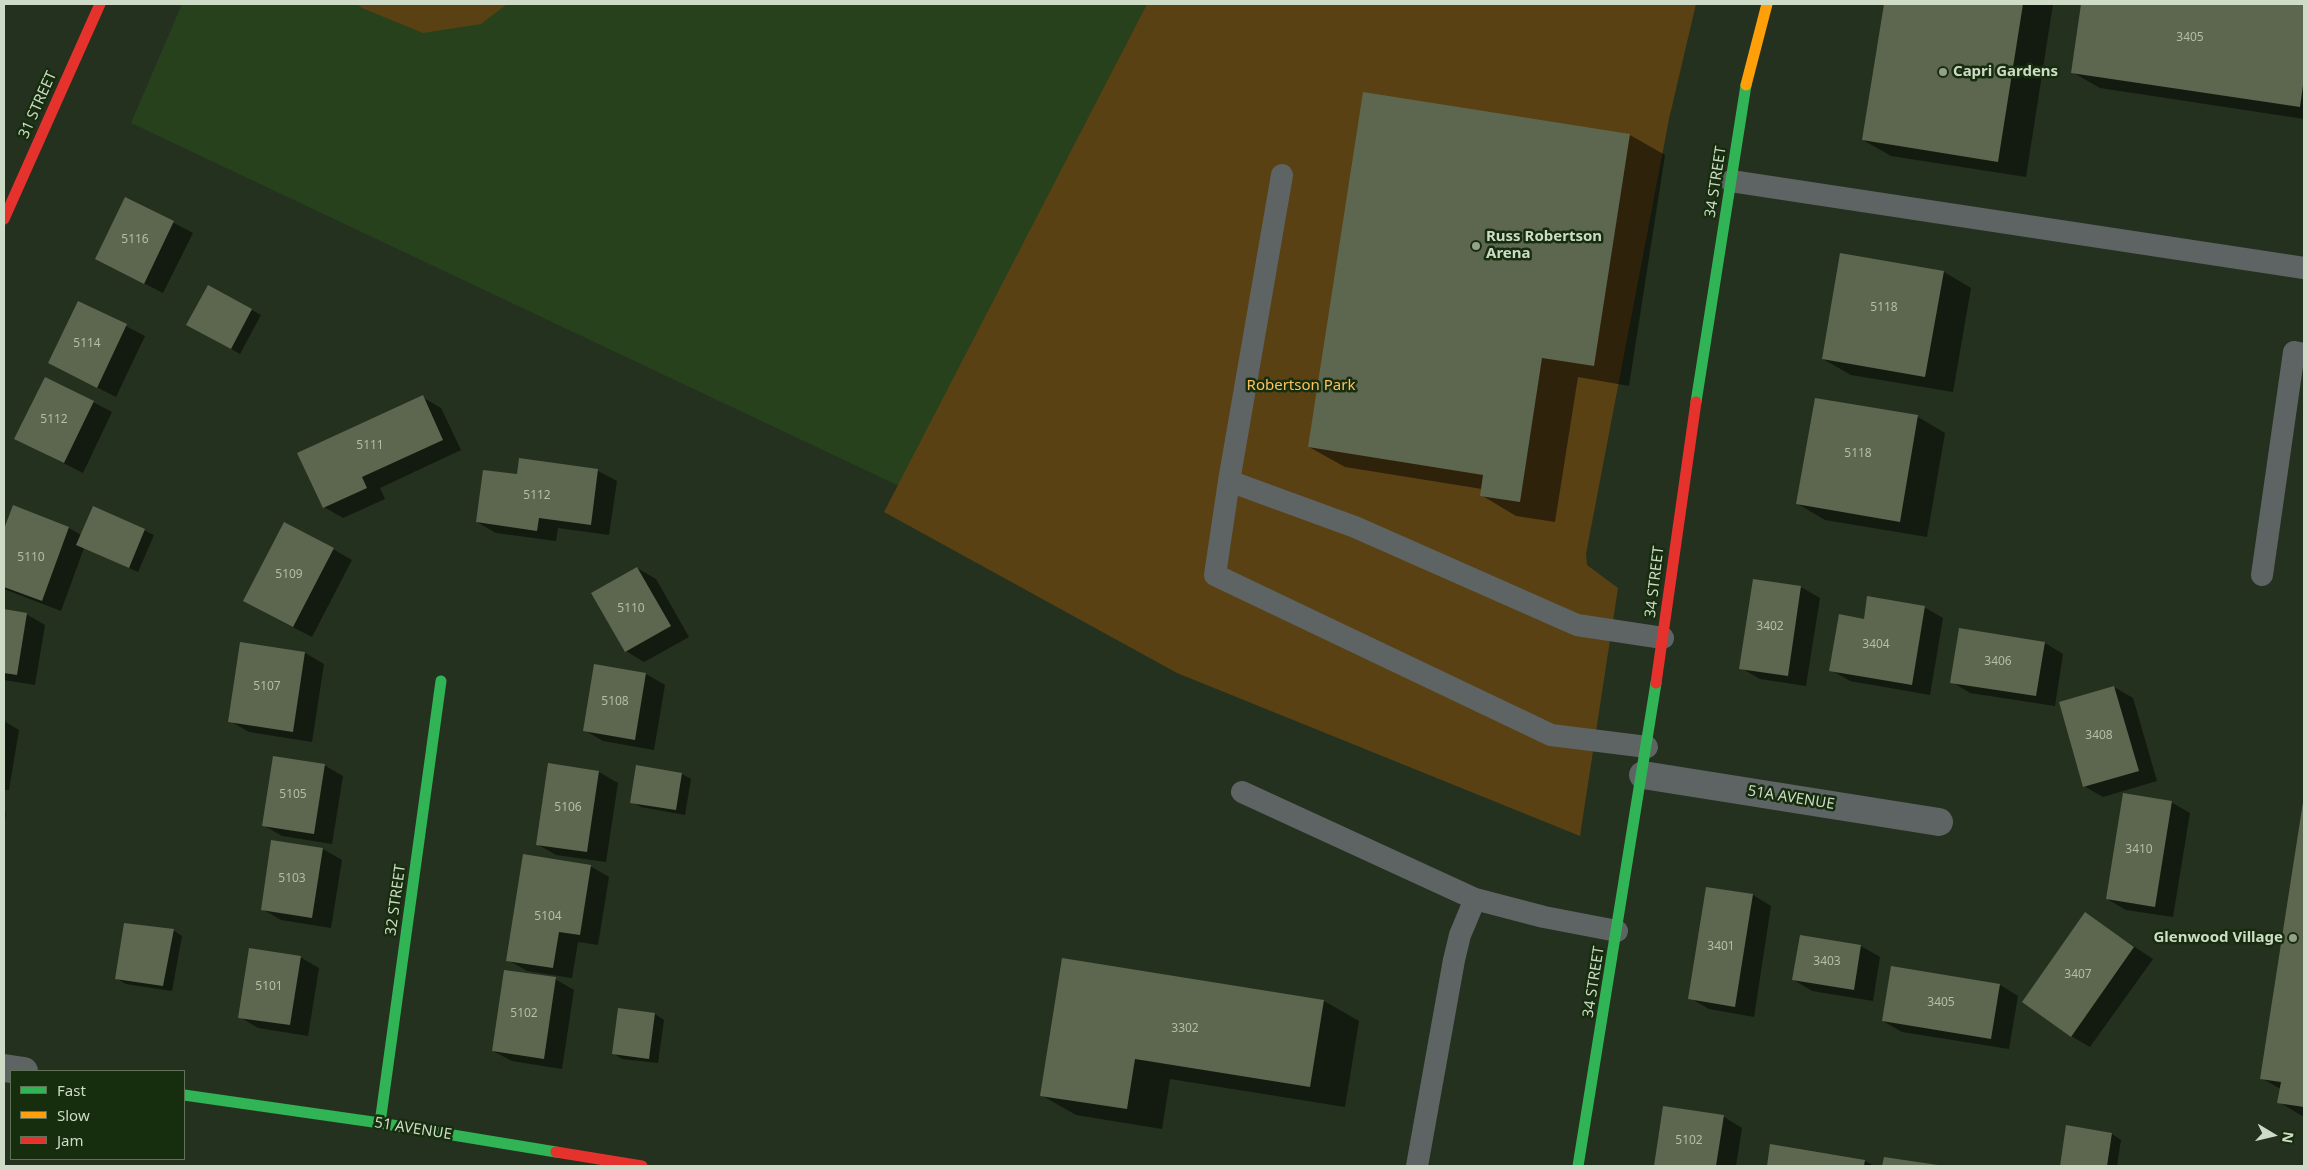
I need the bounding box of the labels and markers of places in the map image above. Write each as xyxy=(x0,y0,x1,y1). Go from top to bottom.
place label: Capri Gardens xyxy=(1953,63,2058,81)
marker: Capri Gardens xyxy=(1937,66,1949,78)
place label: Russ Robertson Arena xyxy=(1486,228,1602,263)
marker: Russ Robertson Arena xyxy=(1470,240,1482,252)
place label: Glenwood Village xyxy=(2153,929,2283,947)
marker: Glenwood Village xyxy=(2287,932,2299,944)

